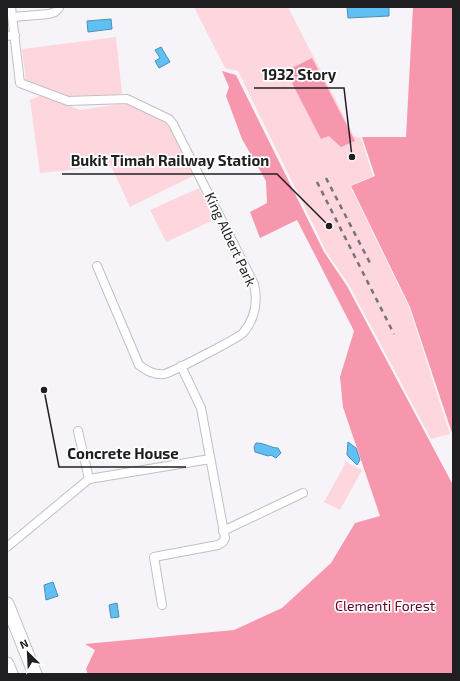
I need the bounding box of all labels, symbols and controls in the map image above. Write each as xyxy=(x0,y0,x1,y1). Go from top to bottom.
callout: 1932 Story xyxy=(254,61,344,88)
text: 1932 Story xyxy=(262,65,337,84)
callout: Bukit Timah Railway Station xyxy=(62,147,277,174)
text: Bukit Timah Railway Station xyxy=(71,151,269,170)
street label: King Albert Park xyxy=(202,189,260,289)
callout: Concrete House xyxy=(59,440,186,467)
text: Concrete House xyxy=(67,444,179,462)
park label: Clementi Forest xyxy=(335,597,435,614)
north arrow xyxy=(8,633,48,673)
text: N xyxy=(17,636,30,651)

